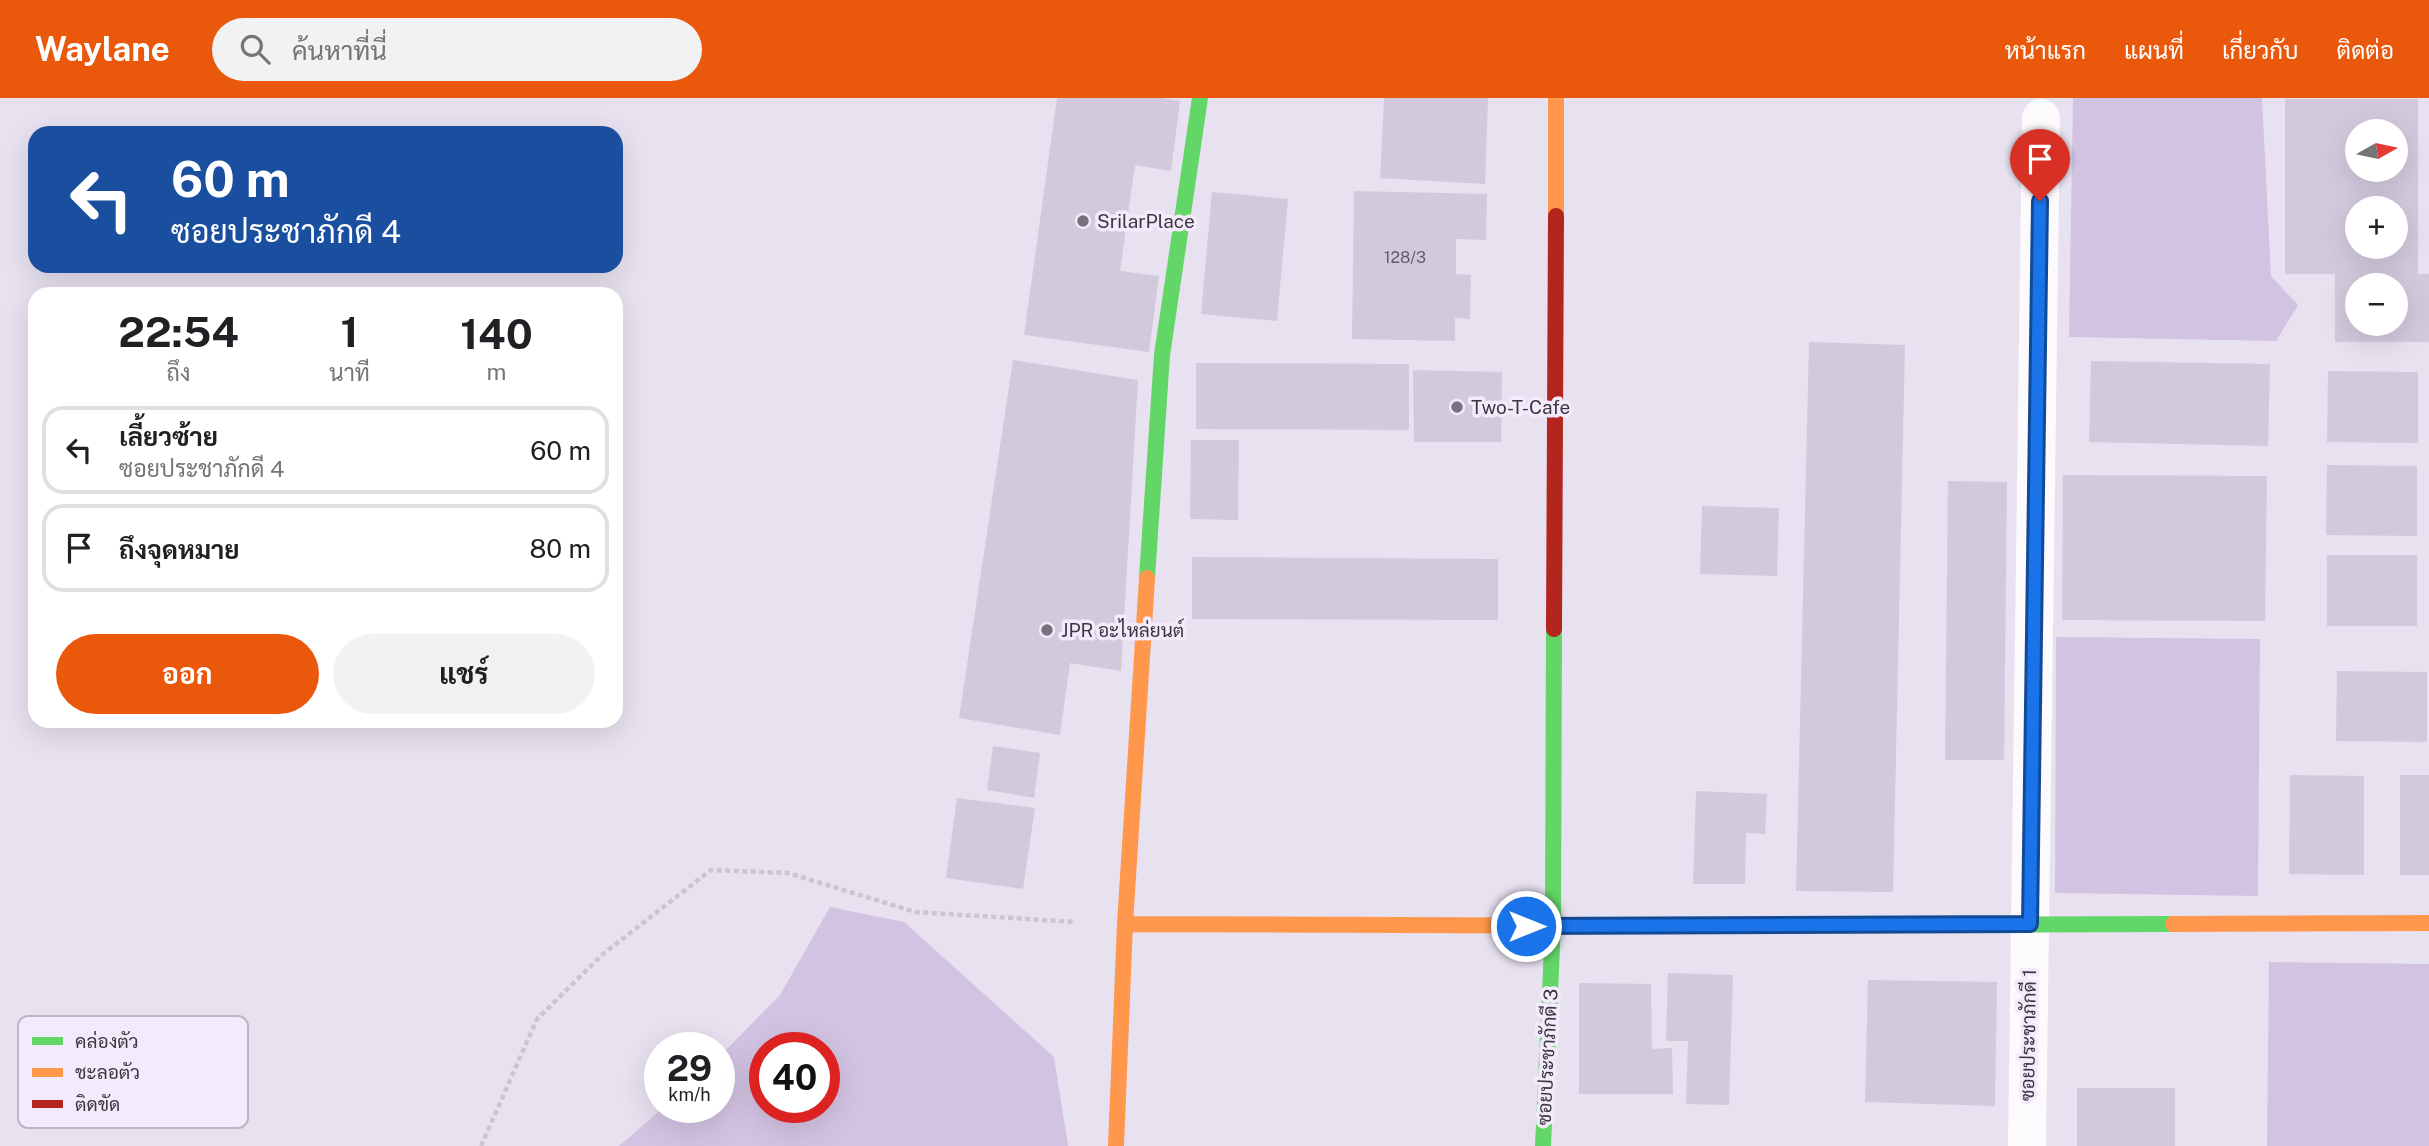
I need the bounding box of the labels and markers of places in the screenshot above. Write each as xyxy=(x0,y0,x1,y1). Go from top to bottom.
pin xyxy=(2010,129,2070,201)
place label: SrilarPlace xyxy=(1097,210,1195,232)
marker: SrilarPlace xyxy=(1075,213,1091,229)
place label: Two-T-Cafe xyxy=(1471,396,1570,418)
marker: Two-T-Cafe xyxy=(1449,399,1465,415)
place label: JPR อะไหล่ยนต์ xyxy=(1061,618,1184,641)
marker: JPR อะไหล่ยนต์ xyxy=(1039,622,1055,638)

